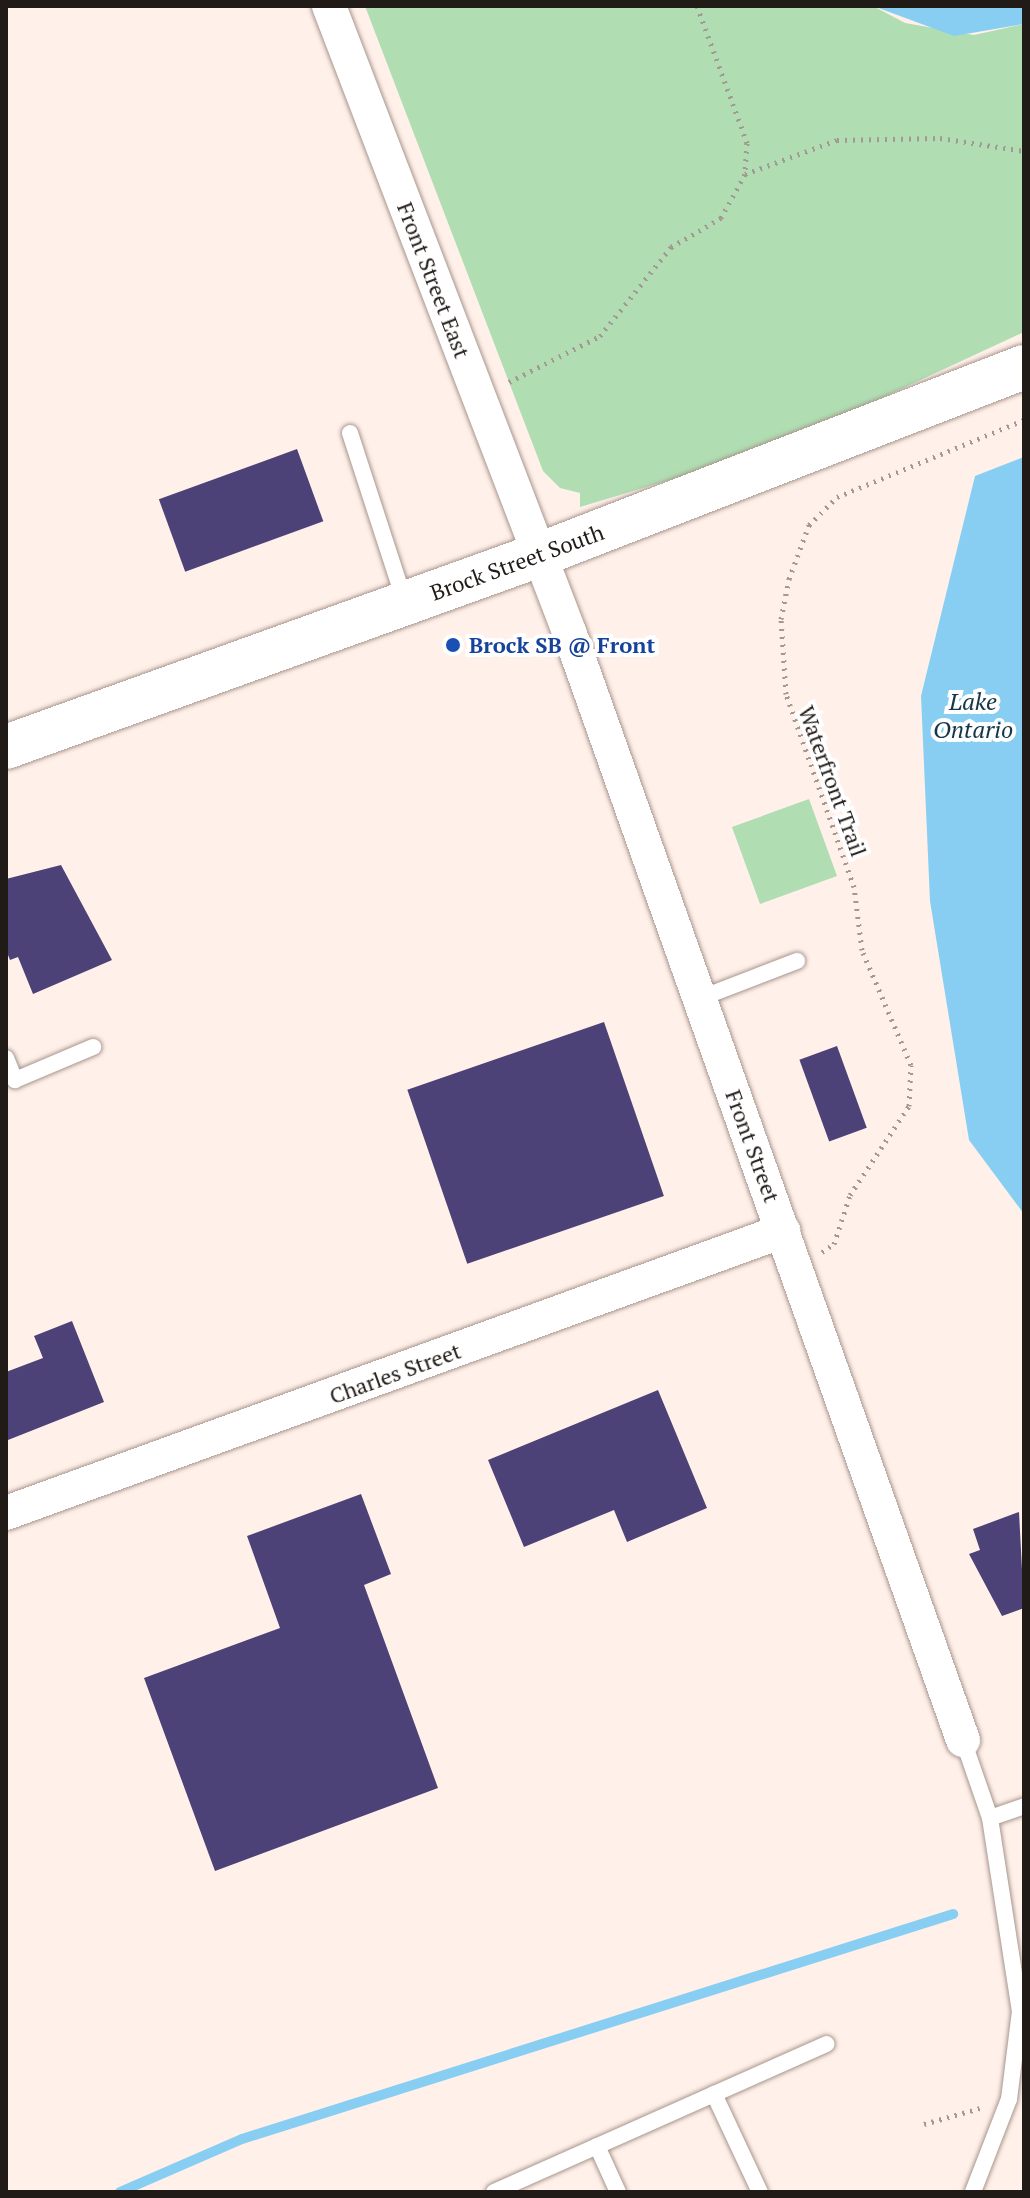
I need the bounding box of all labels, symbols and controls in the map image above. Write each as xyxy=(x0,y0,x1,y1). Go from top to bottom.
street label: Front Street East xyxy=(392,198,476,362)
street label: Brock Street South xyxy=(427,518,607,606)
place label: Brock SB @ Front xyxy=(469,632,655,658)
marker: Brock SB @ Front xyxy=(444,636,462,654)
water label: Lake Ontario xyxy=(933,688,1013,744)
street label: Waterfront Trail xyxy=(794,702,872,860)
street label: Front Street xyxy=(720,1086,786,1206)
street label: Charles Street xyxy=(326,1337,464,1409)

